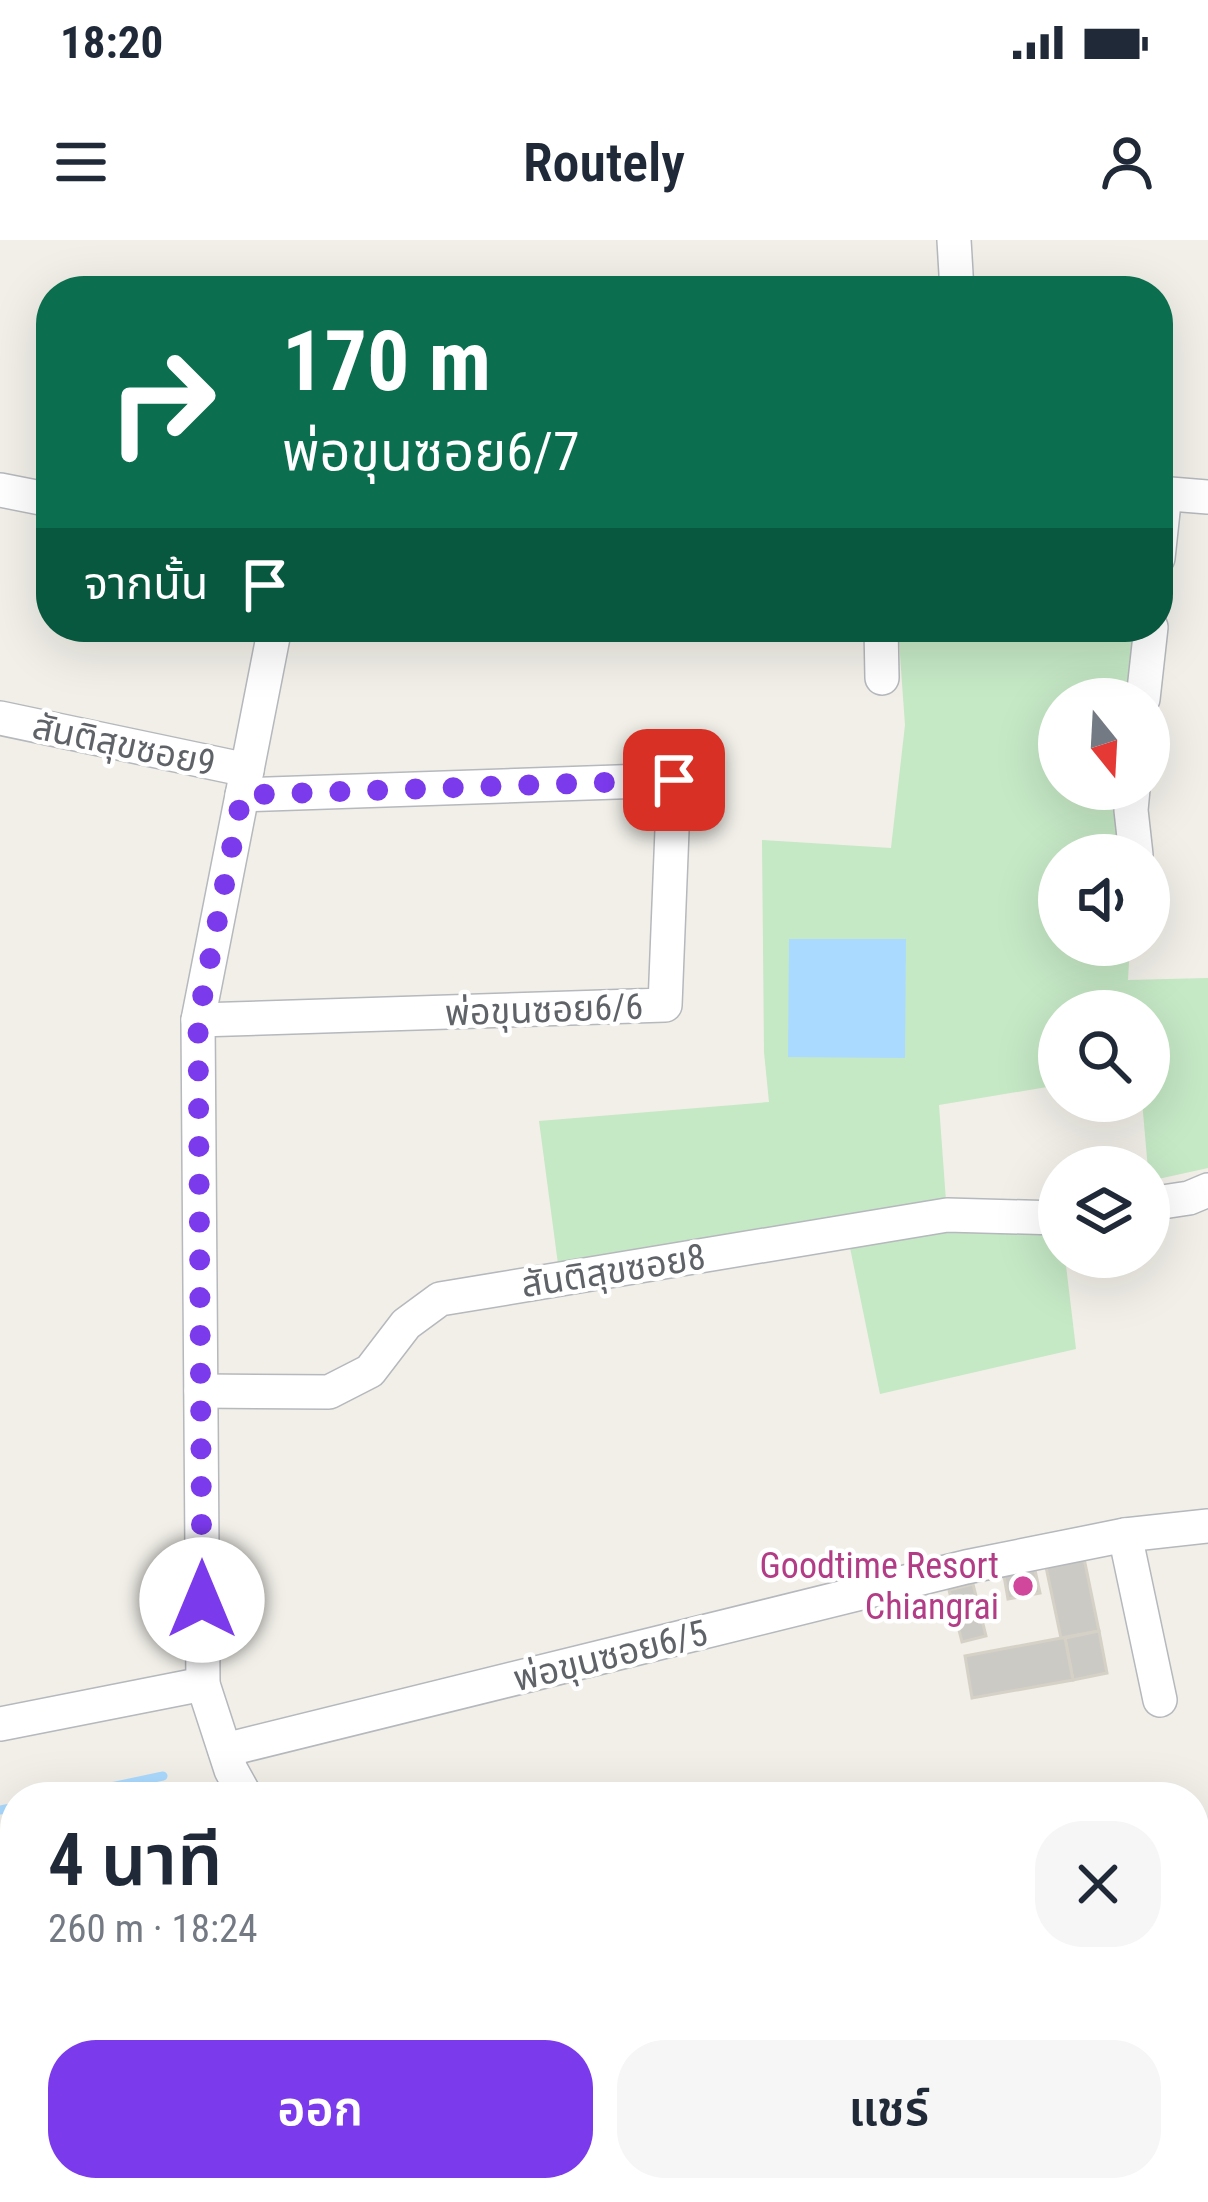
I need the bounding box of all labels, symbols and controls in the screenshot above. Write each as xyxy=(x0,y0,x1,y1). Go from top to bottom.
text: 18:20 xyxy=(60,16,163,69)
icon: menu xyxy=(48,129,114,195)
icon: person xyxy=(1094,129,1160,195)
text: Routely xyxy=(523,131,685,194)
text: 170 m xyxy=(282,312,491,411)
icon: right xyxy=(84,324,240,480)
text: พ่อขุนซอย6/7 xyxy=(282,420,580,483)
icon: arrive xyxy=(232,552,298,618)
text: จากนั้น xyxy=(84,557,208,610)
north arrow xyxy=(1038,678,1170,810)
map controls xyxy=(1038,678,1170,1278)
street label: สันติสุขซอย9 xyxy=(29,705,219,785)
pin xyxy=(623,729,725,831)
icon: arrive xyxy=(641,747,707,813)
button: sound xyxy=(1038,834,1170,966)
street label: พ่อขุนซอย6/6 xyxy=(444,986,644,1034)
button: search xyxy=(1038,990,1170,1122)
button: layers xyxy=(1038,1146,1170,1278)
street label: สันติสุขซอย8 xyxy=(518,1236,708,1306)
position arrow xyxy=(139,1537,265,1663)
place label: Goodtime Resort Chiangrai xyxy=(760,1545,999,1628)
marker: Goodtime Resort Chiangrai xyxy=(1010,1573,1036,1599)
street label: พ่อขุนซอย6/5 xyxy=(509,1612,712,1700)
text: 4 นาที xyxy=(48,1818,222,1903)
button: close xyxy=(1035,1821,1161,1947)
text: 260 m · 18:24 xyxy=(48,1906,258,1952)
button: ออก xyxy=(48,2040,593,2178)
button: แชร์ xyxy=(617,2040,1161,2178)

